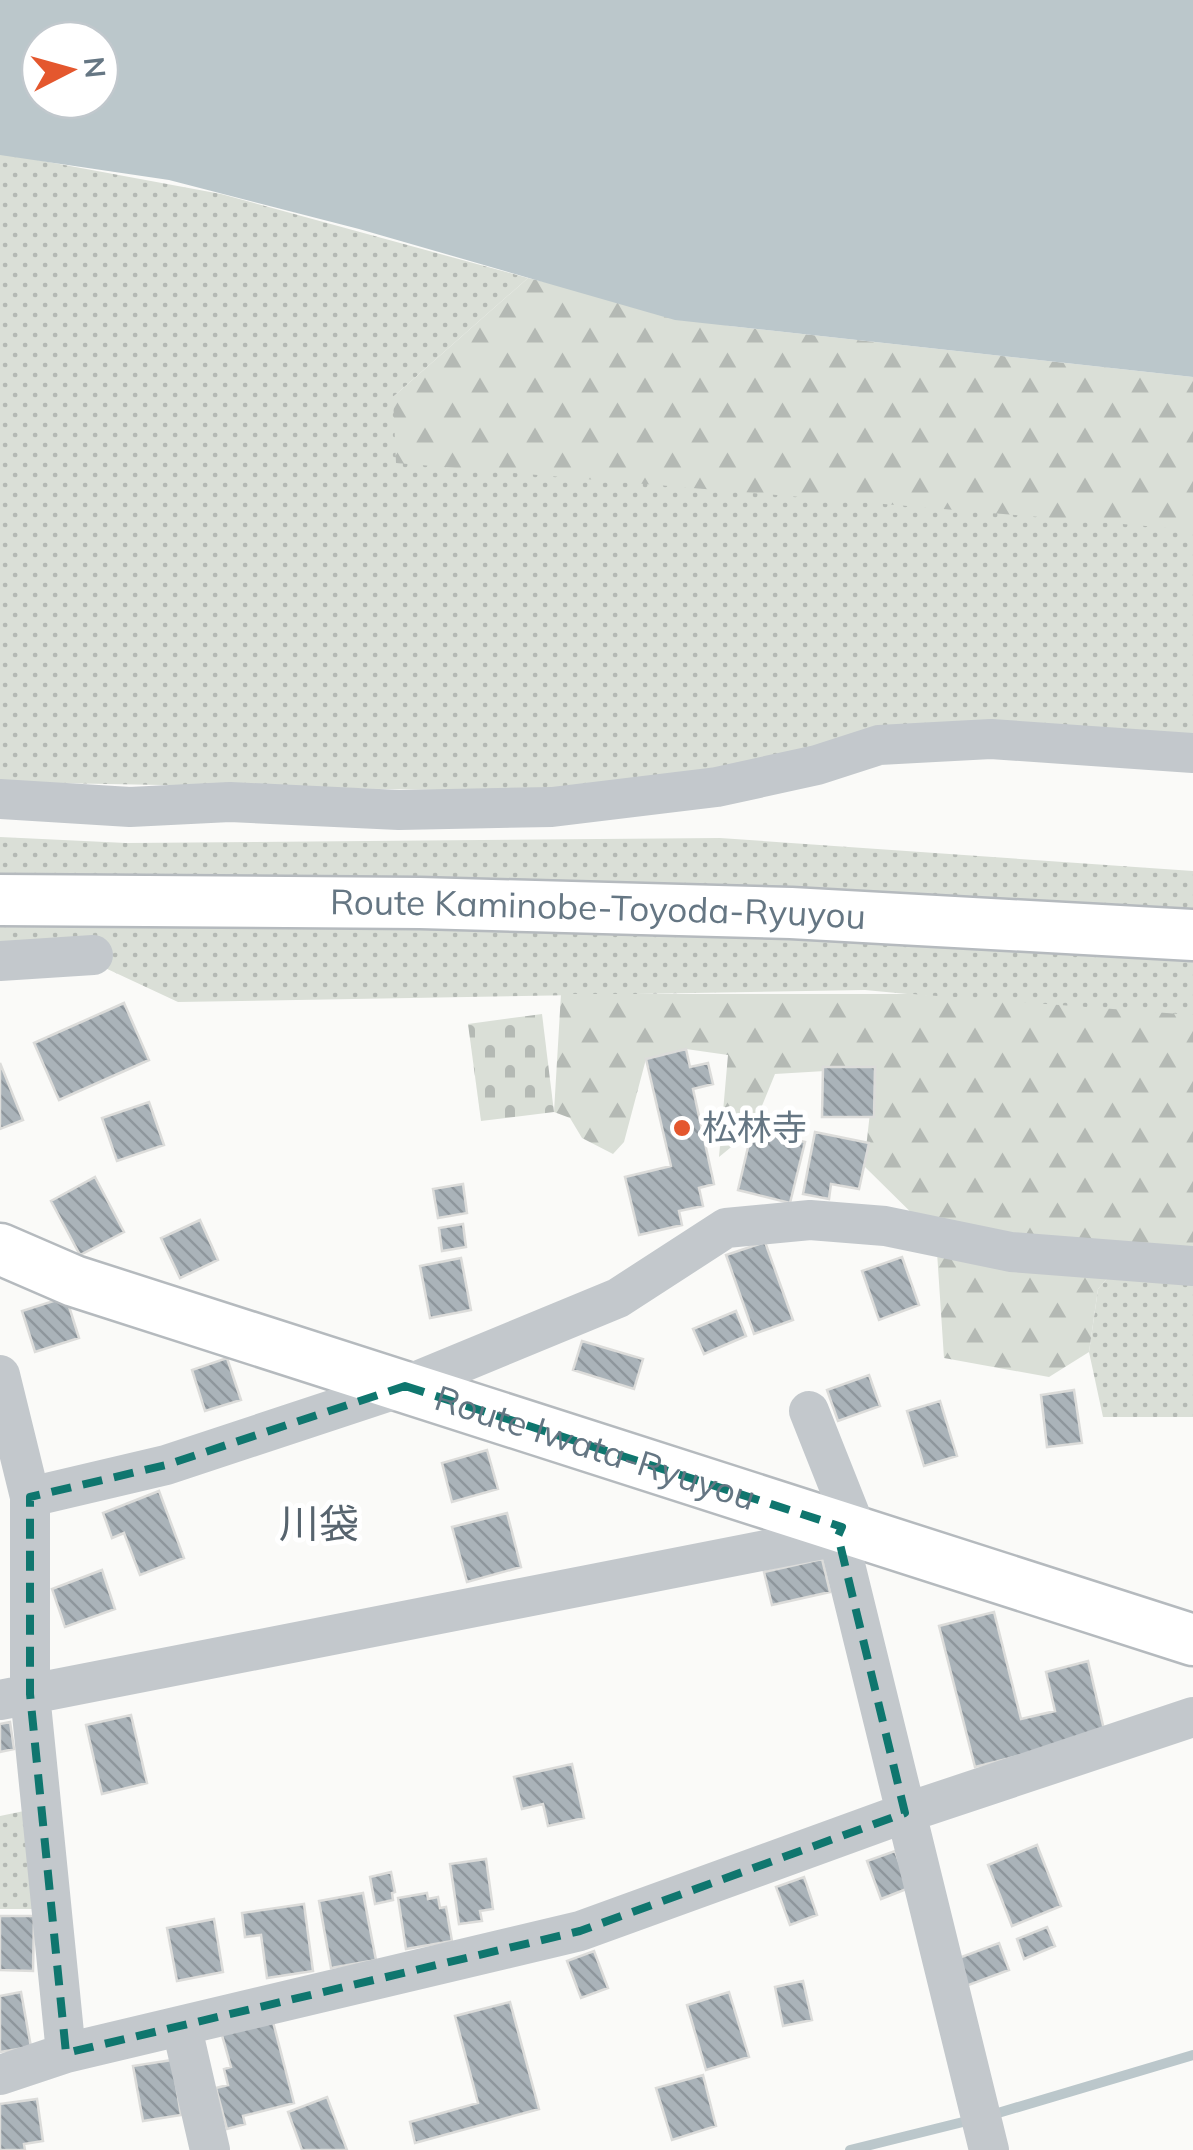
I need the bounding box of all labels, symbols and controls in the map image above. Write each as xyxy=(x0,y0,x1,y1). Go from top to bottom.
north arrow xyxy=(20,20,120,120)
text: N xyxy=(77,55,114,80)
street label: Route Kaminobe-Toyoda-Ryuyou xyxy=(330,879,867,938)
place label: 松林寺 xyxy=(702,1105,807,1149)
marker: 松林寺 xyxy=(671,1117,693,1139)
street label: Route Iwata-Ryuyou xyxy=(430,1375,761,1519)
district label: 川袋 xyxy=(279,1498,359,1548)

